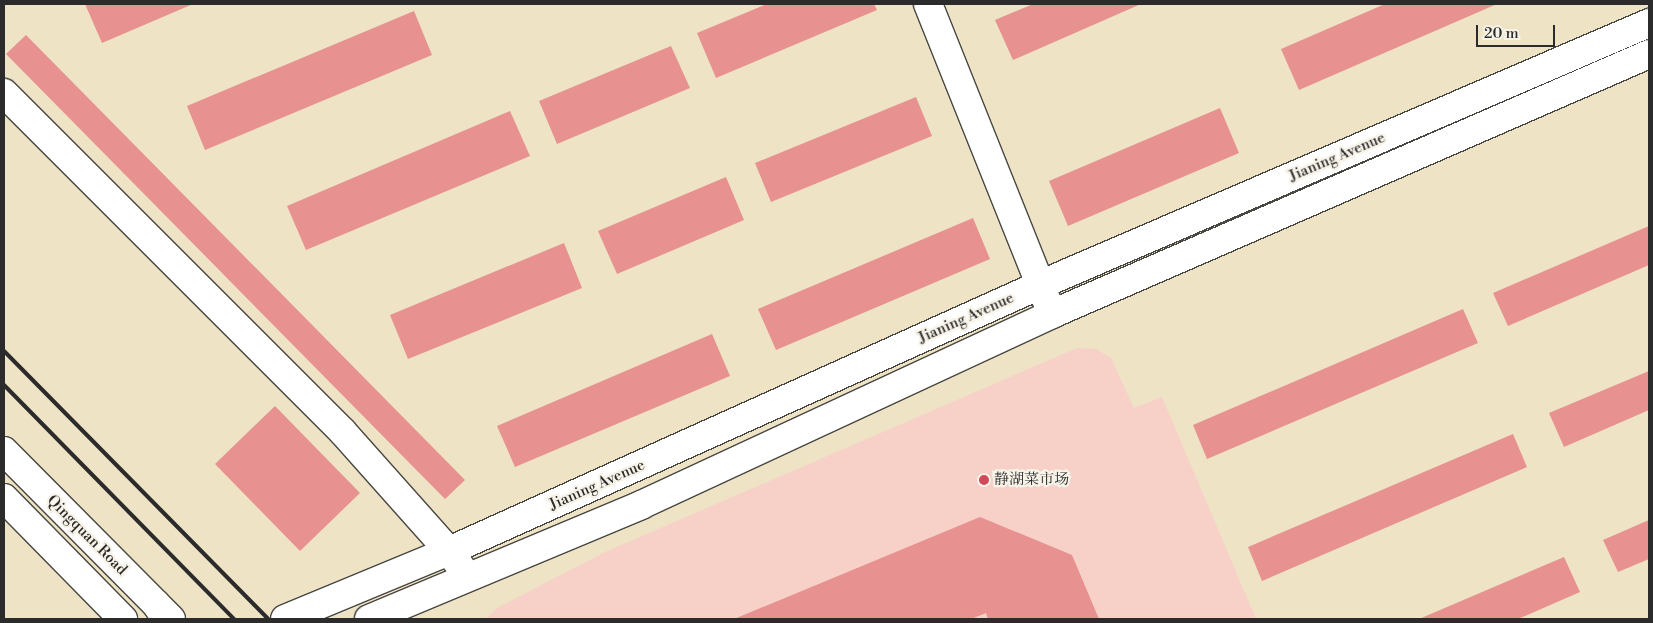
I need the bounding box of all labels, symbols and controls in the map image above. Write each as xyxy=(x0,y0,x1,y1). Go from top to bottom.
scale bar xyxy=(1478,15,1557,47)
text: 20 m xyxy=(1484,24,1519,43)
street label: Jianing Avenue xyxy=(1286,129,1388,185)
street label: Jianing Avenue xyxy=(915,289,1017,347)
street label: Jianing Avenue xyxy=(546,456,648,514)
place label: 静湖菜市场 xyxy=(994,471,1069,489)
marker: 静湖菜市场 xyxy=(978,474,990,486)
street label: Qingquan Road xyxy=(43,491,131,579)

